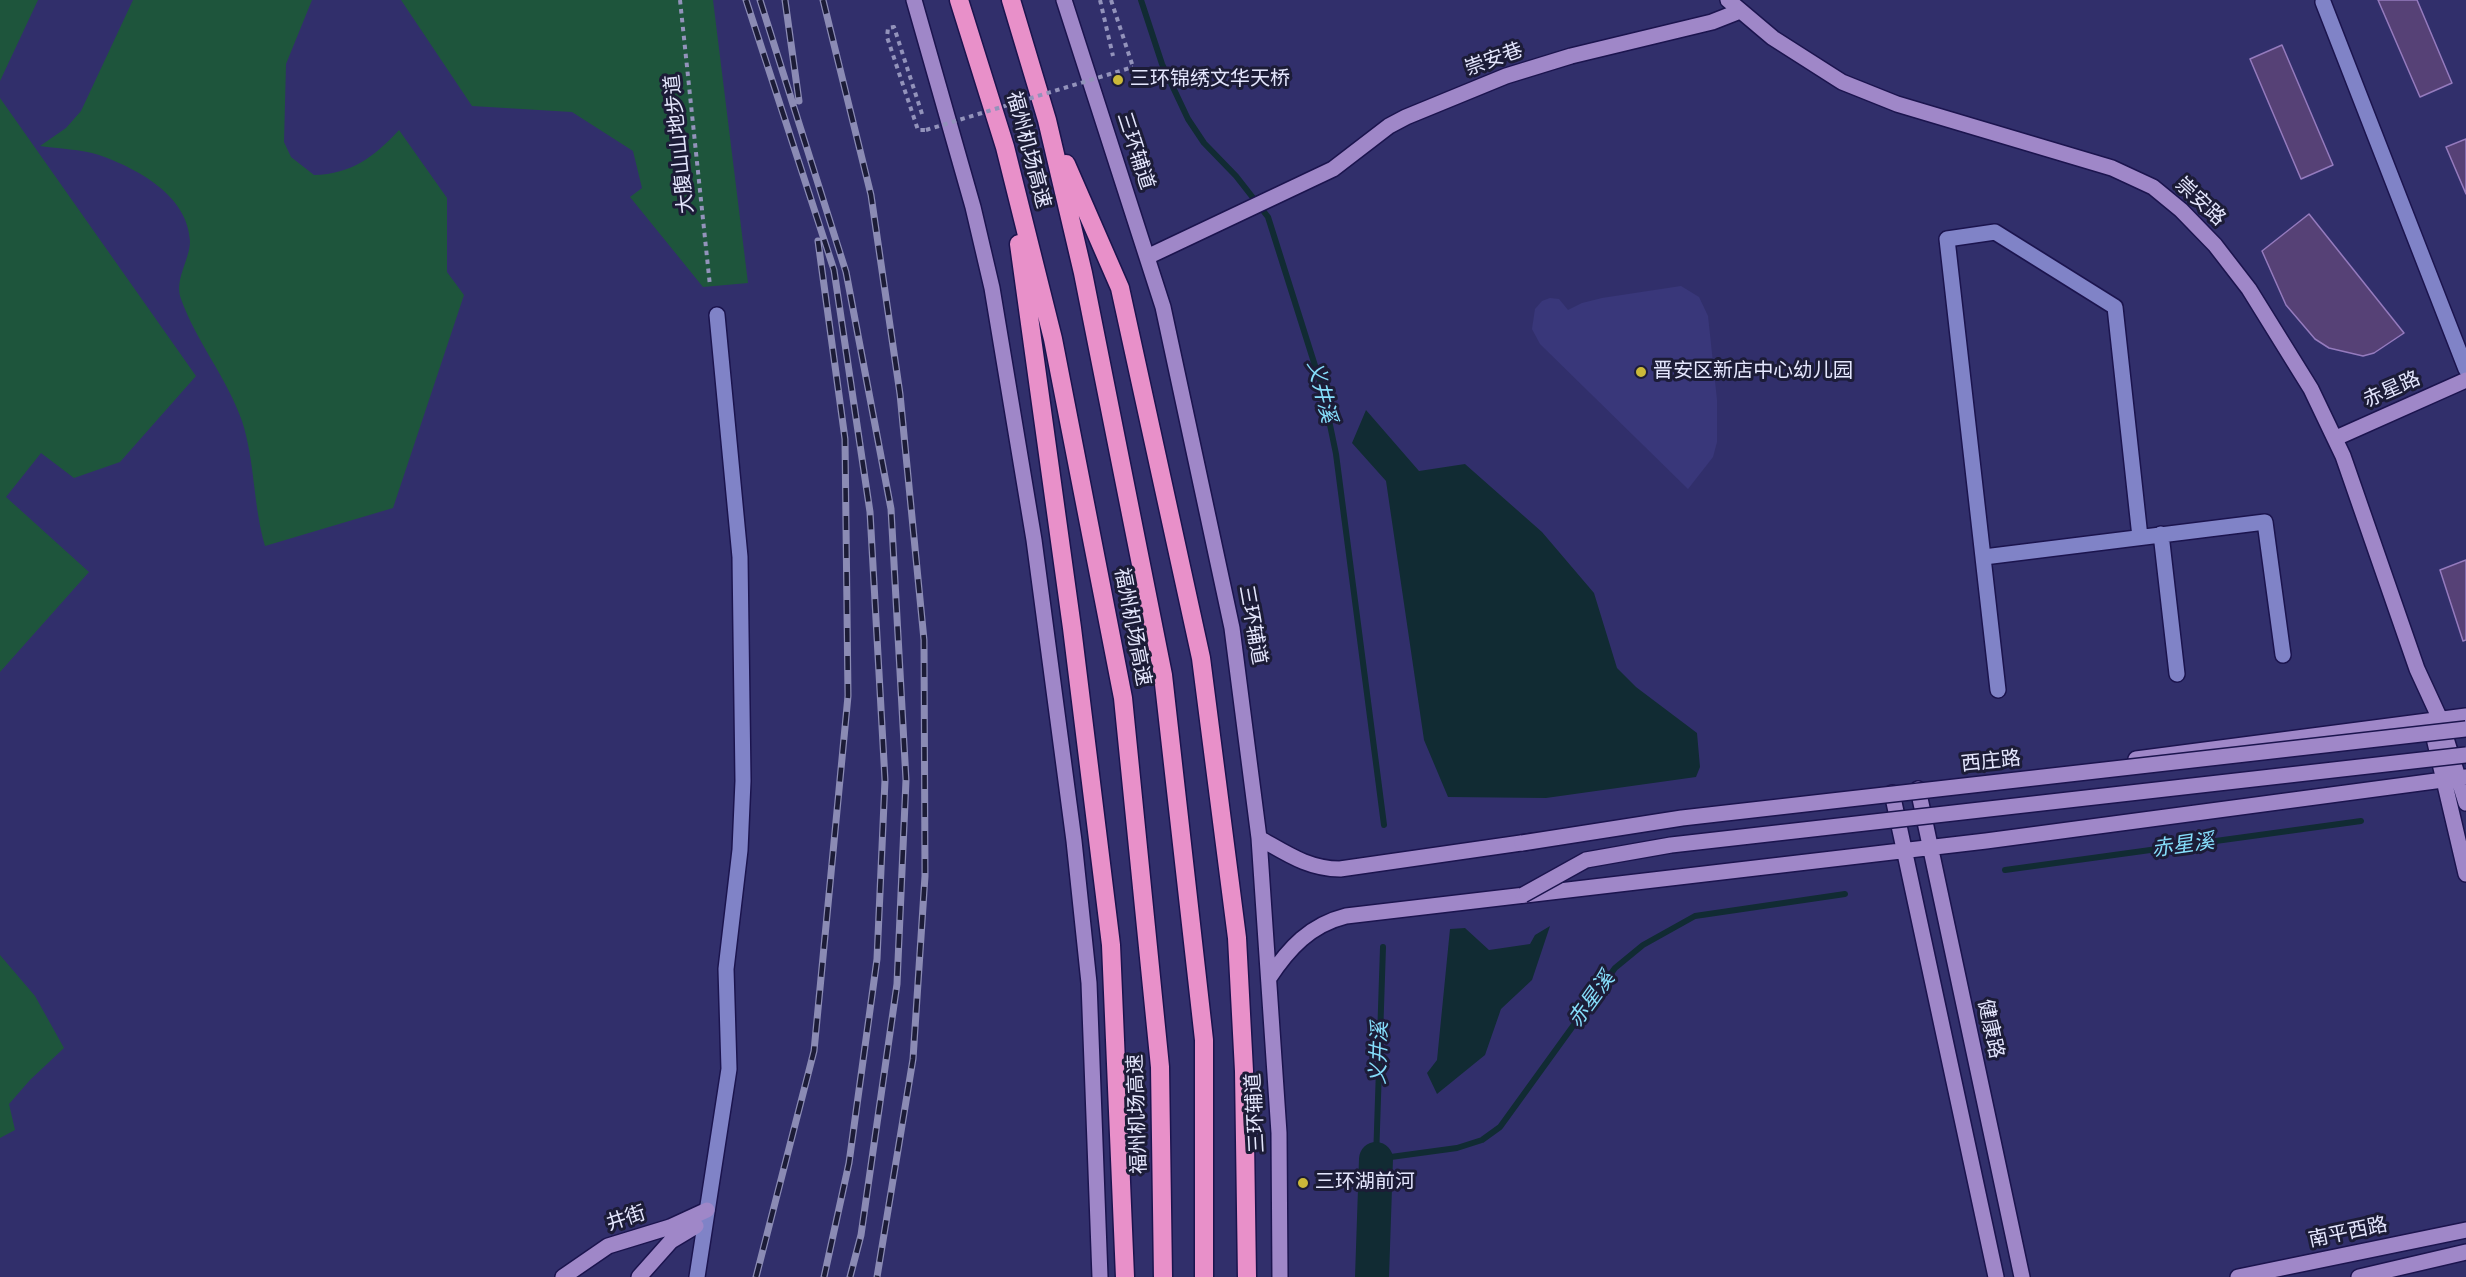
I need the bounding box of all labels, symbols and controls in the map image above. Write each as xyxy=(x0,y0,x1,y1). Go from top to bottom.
street label: 崇安巷 xyxy=(1462,38,1526,82)
place label: 三环锦绣文华天桥 xyxy=(1130,68,1290,92)
street label: 大腹山山地步道 xyxy=(661,73,699,215)
marker: 三环锦绣文华天桥 xyxy=(1111,73,1125,87)
street label: 福州机场高速 xyxy=(1001,89,1055,211)
street label: 三环辅道 xyxy=(1111,109,1159,193)
street label: 崇安路 xyxy=(2170,173,2230,231)
water label: 义井溪 xyxy=(1301,358,1341,426)
place label: 晋安区新店中心幼儿园 xyxy=(1653,360,1853,384)
marker: 晋安区新店中心幼儿园 xyxy=(1634,365,1648,379)
street label: 赤星路 xyxy=(2360,367,2424,413)
street label: 福州机场高速 xyxy=(1109,566,1155,688)
street label: 三环辅道 xyxy=(1233,584,1271,666)
street label: 西庄路 xyxy=(1960,747,2022,777)
water label: 赤星溪 xyxy=(2150,829,2216,863)
water label: 赤星溪 xyxy=(1563,967,1621,1033)
street label: 健康路 xyxy=(1972,997,2008,1061)
water label: 义井溪 xyxy=(1366,1021,1394,1085)
street label: 福州机场高速 xyxy=(1124,1054,1152,1174)
street label: 三环辅道 xyxy=(1242,1072,1270,1154)
place label: 三环湖前河 xyxy=(1315,1171,1415,1195)
marker: 三环湖前河 xyxy=(1296,1176,1310,1190)
street label: 井街 xyxy=(603,1201,649,1237)
street label: 南平西路 xyxy=(2306,1213,2390,1253)

